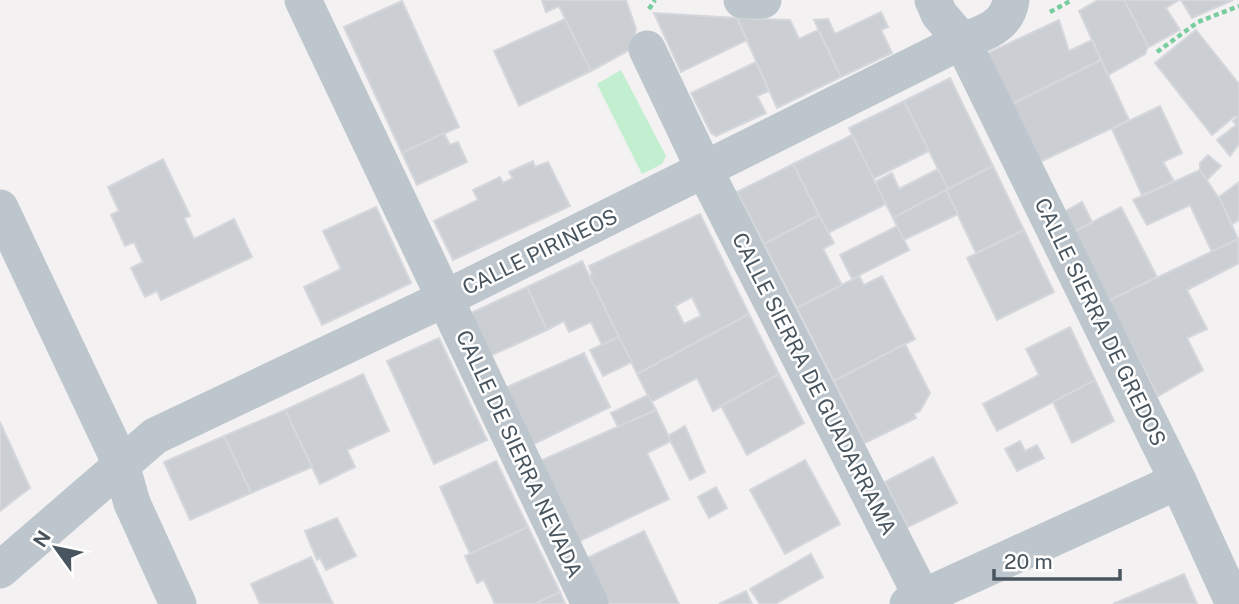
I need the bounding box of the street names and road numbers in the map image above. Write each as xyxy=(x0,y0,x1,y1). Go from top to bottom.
street label: CALLE SIERRA DE GREDOS xyxy=(1029,194,1171,450)
street label: CALLE PIRINEOS xyxy=(458,203,621,300)
street label: CALLE SIERRA DE GUADARRAMA xyxy=(727,228,902,539)
street label: CALLE DE SIERRA NEVADA xyxy=(451,326,588,582)

